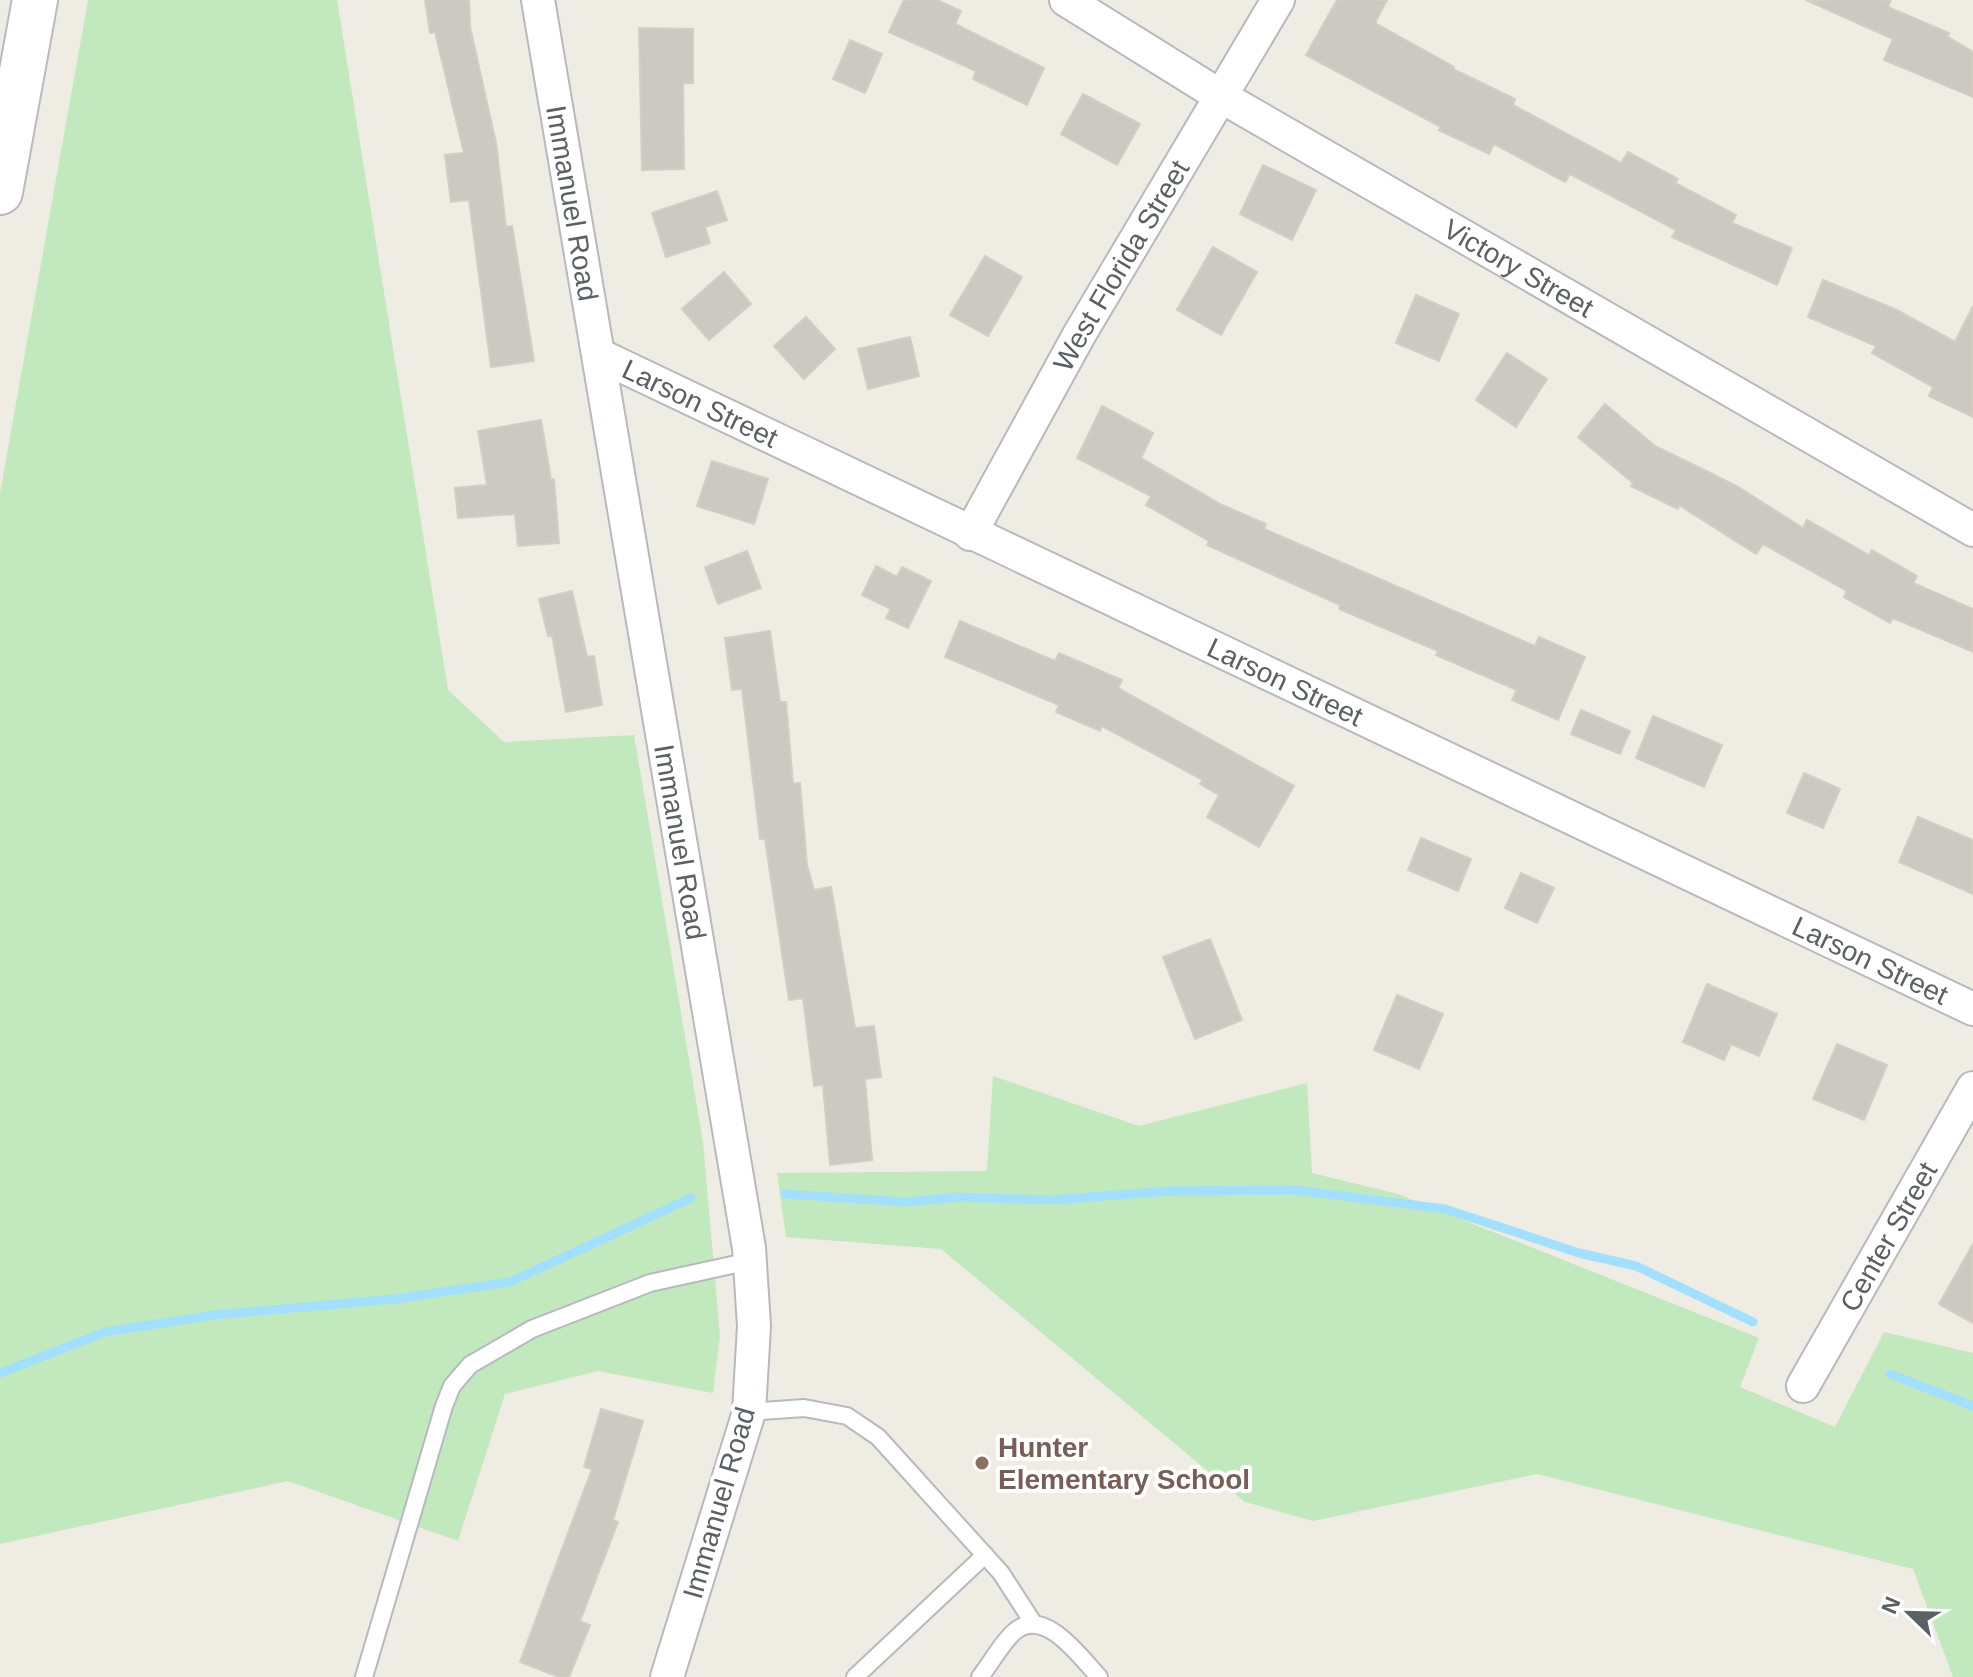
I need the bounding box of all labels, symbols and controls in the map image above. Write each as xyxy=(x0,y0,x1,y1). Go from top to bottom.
street label: Immanuel Road xyxy=(541,103,604,303)
street label: West Florida Street xyxy=(1047,154,1195,376)
street label: Victory Street xyxy=(1438,213,1599,323)
street label: Larson Street xyxy=(618,353,783,453)
street label: Larson Street xyxy=(1203,632,1368,732)
street label: Immanuel Road xyxy=(649,742,712,942)
street label: Larson Street xyxy=(1788,910,1953,1010)
street label: Center Street xyxy=(1833,1156,1943,1317)
street label: Immanuel Road xyxy=(677,1404,761,1602)
place label: Hunter Elementary School xyxy=(998,1432,1250,1495)
marker: Hunter Elementary School xyxy=(973,1454,991,1472)
north arrow xyxy=(1869,1573,1949,1653)
text: N xyxy=(1876,1593,1906,1618)

